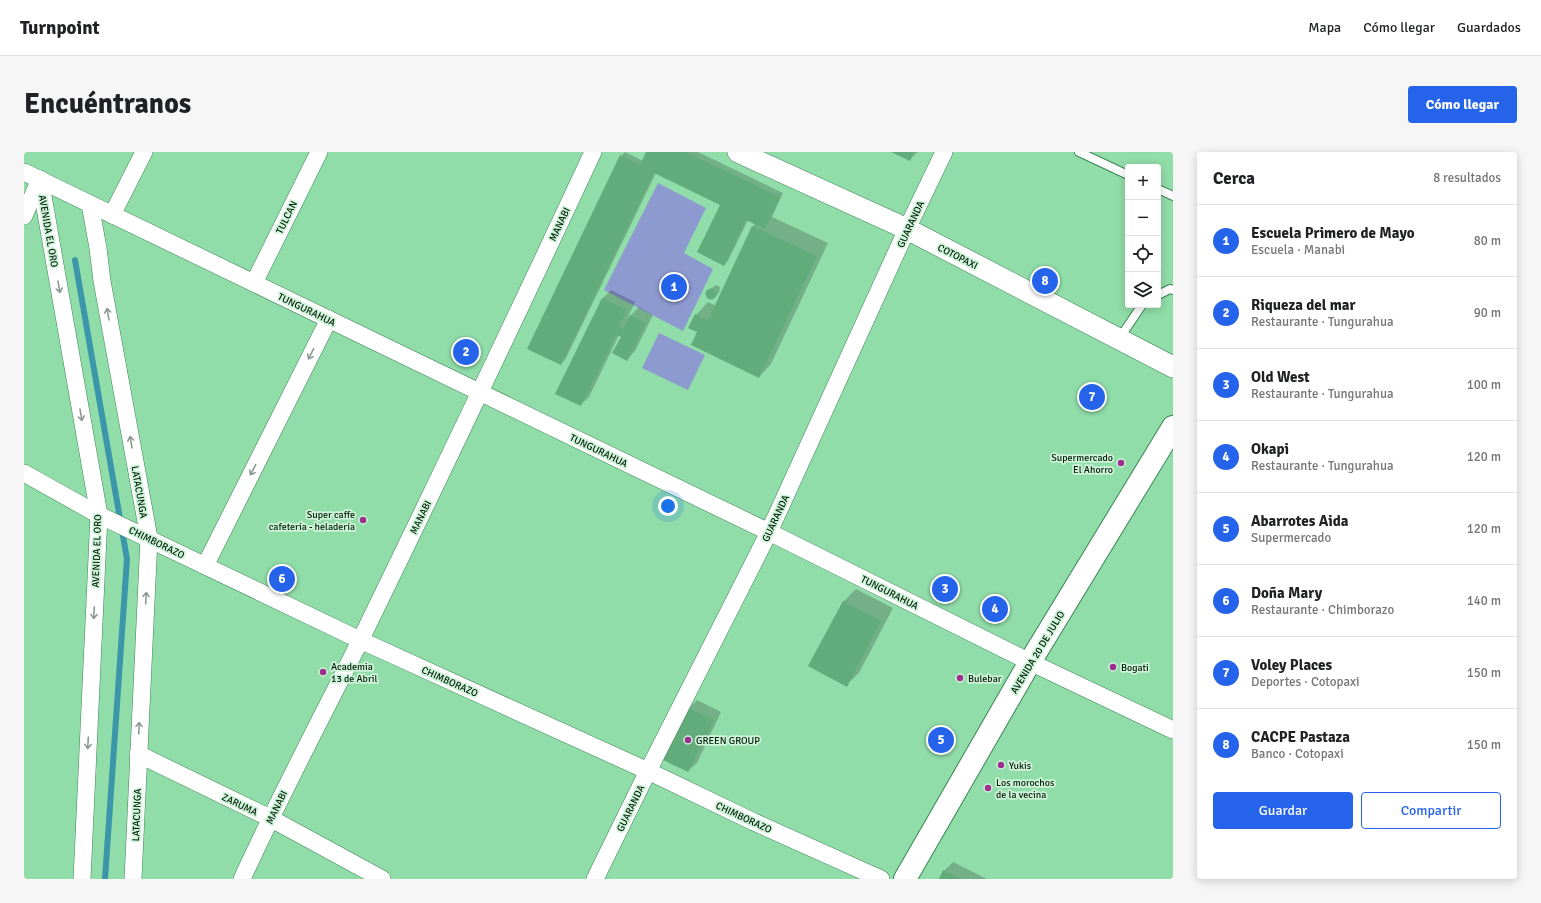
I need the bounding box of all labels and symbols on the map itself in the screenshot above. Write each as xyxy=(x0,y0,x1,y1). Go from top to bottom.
street label: AVENIDA EL ORO xyxy=(36,194,60,269)
street label: TULCAN xyxy=(274,199,300,236)
street label: GUARANDA xyxy=(895,199,927,250)
street label: MANABI xyxy=(547,206,573,243)
street label: COTOPAXI xyxy=(935,242,980,272)
pin: 8 xyxy=(1032,266,1058,296)
pin: 1 xyxy=(661,272,687,302)
one-way arrow xyxy=(55,280,63,293)
street label: TUNGURAHUA xyxy=(276,291,338,329)
one-way arrow xyxy=(103,308,111,321)
pin: 2 xyxy=(453,337,479,367)
one-way arrow xyxy=(307,348,315,360)
pin: 7 xyxy=(1079,382,1105,412)
one-way arrow xyxy=(77,408,85,421)
street label: TUNGURAHUA xyxy=(568,432,630,470)
one-way arrow xyxy=(127,436,135,449)
place label: Supermercado El Ahorro xyxy=(1051,452,1113,476)
marker: Supermercado El Ahorro xyxy=(1116,458,1126,468)
one-way arrow xyxy=(249,464,256,476)
street label: LATACUNGA xyxy=(129,465,150,519)
street label: GUARANDA xyxy=(760,493,792,544)
your location xyxy=(658,496,678,516)
street label: MANABI xyxy=(408,499,434,536)
place label: Super caffe cafetería - heladería xyxy=(269,509,355,533)
street label: AVENIDA EL ORO xyxy=(90,514,104,588)
marker: Super caffe cafetería - heladería xyxy=(358,515,368,525)
street label: CHIMBORAZO xyxy=(127,524,187,562)
pin: 6 xyxy=(269,564,295,594)
street label: TUNGURAHUA xyxy=(859,573,920,613)
pin: 3 xyxy=(932,574,958,604)
one-way arrow xyxy=(142,592,149,605)
pin: 4 xyxy=(982,594,1008,624)
one-way arrow xyxy=(90,606,98,619)
street label: AVENIDA 20 DE JULIO xyxy=(1008,609,1068,696)
place label: Academia 13 de Abril xyxy=(331,661,377,685)
marker: Bogati xyxy=(1108,662,1118,672)
place label: Bogati xyxy=(1121,662,1149,674)
street label: CHIMBORAZO xyxy=(420,664,480,700)
marker: Academia 13 de Abril xyxy=(318,667,328,677)
marker: Bulebar xyxy=(955,673,965,683)
place label: Bulebar xyxy=(968,673,1002,685)
one-way arrow xyxy=(136,722,143,735)
pin: 5 xyxy=(928,725,954,755)
marker: GREEN GROUP xyxy=(683,735,693,745)
place label: GREEN GROUP xyxy=(696,735,760,747)
one-way arrow xyxy=(84,736,92,749)
marker: Yukis xyxy=(996,760,1006,770)
place label: Yukis xyxy=(1009,760,1032,772)
place label: Los morochos de la vecina xyxy=(996,777,1055,801)
street label: GUARANDA xyxy=(614,783,647,834)
marker: Los morochos de la vecina xyxy=(983,783,993,793)
street label: LATACUNGA xyxy=(130,788,144,842)
street label: MANABI xyxy=(264,789,290,826)
street label: ZARUMA xyxy=(220,791,259,819)
street label: CHIMBORAZO xyxy=(714,800,774,836)

